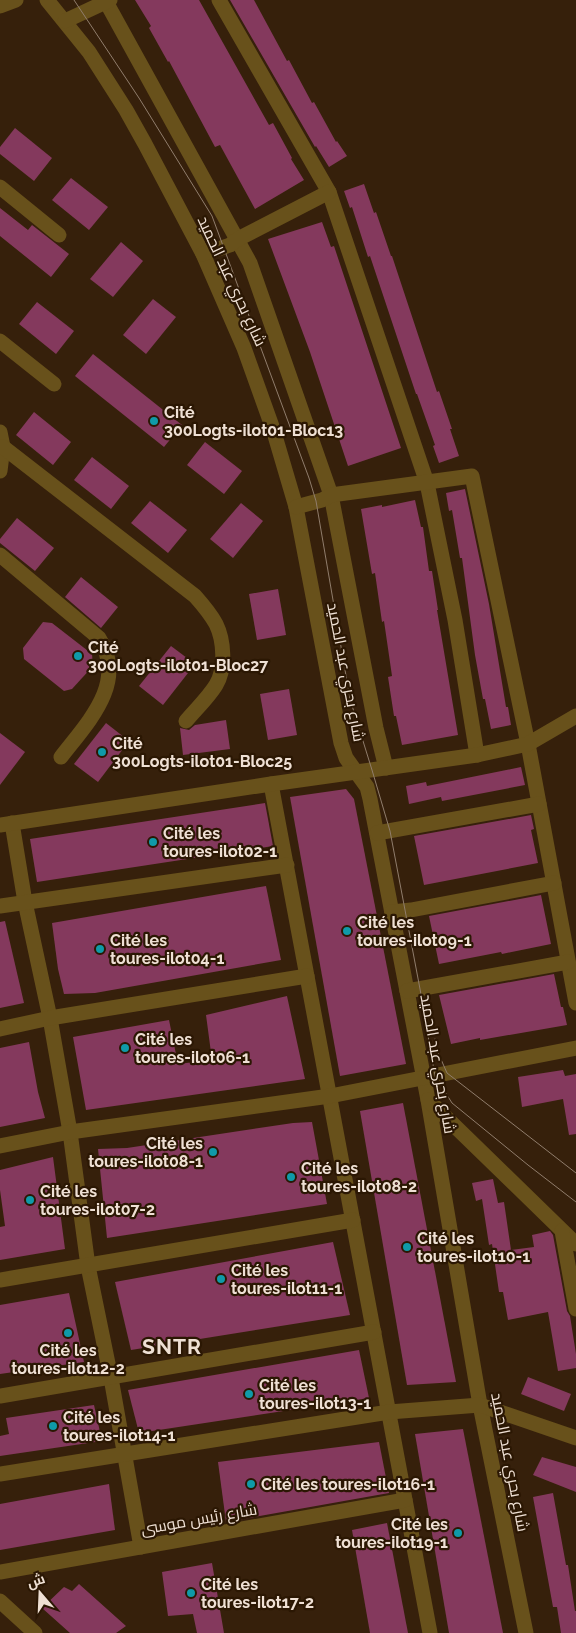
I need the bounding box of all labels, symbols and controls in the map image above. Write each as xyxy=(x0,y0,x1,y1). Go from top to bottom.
street label: شارع بحري عبد الحميد xyxy=(190,213,271,351)
place label: Cité 300Logts-ilot01-Bloc13 xyxy=(164,403,343,440)
marker: Cité 300Logts-ilot01-Bloc13 xyxy=(148,415,160,427)
street label: شارع بحري عبد الحميد xyxy=(319,601,369,744)
place label: Cité 300Logts-ilot01-Bloc27 xyxy=(88,638,268,675)
marker: Cité 300Logts-ilot01-Bloc27 xyxy=(72,650,84,662)
place label: Cité 300Logts-ilot01-Bloc25 xyxy=(112,734,292,771)
marker: Cité 300Logts-ilot01-Bloc25 xyxy=(96,746,108,758)
place label: Cité les toures-ilot02-1 xyxy=(163,824,277,861)
marker: Cité les toures-ilot02-1 xyxy=(147,836,159,848)
place label: Cité les toures-ilot09-1 xyxy=(357,913,472,950)
marker: Cité les toures-ilot09-1 xyxy=(341,925,353,937)
place label: Cité les toures-ilot04-1 xyxy=(110,931,224,968)
marker: Cité les toures-ilot04-1 xyxy=(94,943,106,955)
street label: شارع بحري عبد الحميد xyxy=(412,993,460,1136)
place label: Cité les toures-ilot06-1 xyxy=(135,1030,250,1067)
marker: Cité les toures-ilot06-1 xyxy=(119,1042,131,1054)
place label: Cité les toures-ilot08-1 xyxy=(88,1134,203,1171)
marker: Cité les toures-ilot08-1 xyxy=(207,1146,219,1158)
place label: Cité les toures-ilot08-2 xyxy=(301,1159,417,1196)
marker: Cité les toures-ilot08-2 xyxy=(285,1171,297,1183)
place label: Cité les toures-ilot07-2 xyxy=(40,1182,155,1219)
marker: Cité les toures-ilot07-2 xyxy=(24,1194,36,1206)
place label: Cité les toures-ilot10-1 xyxy=(417,1229,530,1266)
marker: Cité les toures-ilot10-1 xyxy=(401,1241,413,1253)
place label: Cité les toures-ilot11-1 xyxy=(231,1261,342,1298)
marker: Cité les toures-ilot11-1 xyxy=(215,1273,227,1285)
marker: Cité les toures-ilot12-2 xyxy=(62,1327,74,1339)
district label: SNTR xyxy=(142,1334,202,1359)
place label: Cité les toures-ilot12-2 xyxy=(11,1341,125,1378)
place label: Cité les toures-ilot13-1 xyxy=(259,1376,371,1413)
marker: Cité les toures-ilot13-1 xyxy=(243,1388,255,1400)
street label: شارع بحري عبد الحميد xyxy=(483,1391,533,1534)
place label: Cité les toures-ilot14-1 xyxy=(63,1408,175,1445)
marker: Cité les toures-ilot14-1 xyxy=(47,1420,59,1432)
place label: Cité les toures-ilot16-1 xyxy=(261,1475,435,1494)
marker: Cité les toures-ilot16-1 xyxy=(245,1478,257,1490)
street label: شارع رئيس موسى xyxy=(139,1499,259,1541)
place label: Cité les toures-ilot19-1 xyxy=(335,1515,448,1552)
marker: Cité les toures-ilot19-1 xyxy=(452,1527,464,1539)
north arrow xyxy=(15,1568,65,1618)
text: ش xyxy=(25,1570,47,1592)
place label: Cité les toures-ilot17-2 xyxy=(201,1575,314,1612)
marker: Cité les toures-ilot17-2 xyxy=(185,1587,197,1599)

